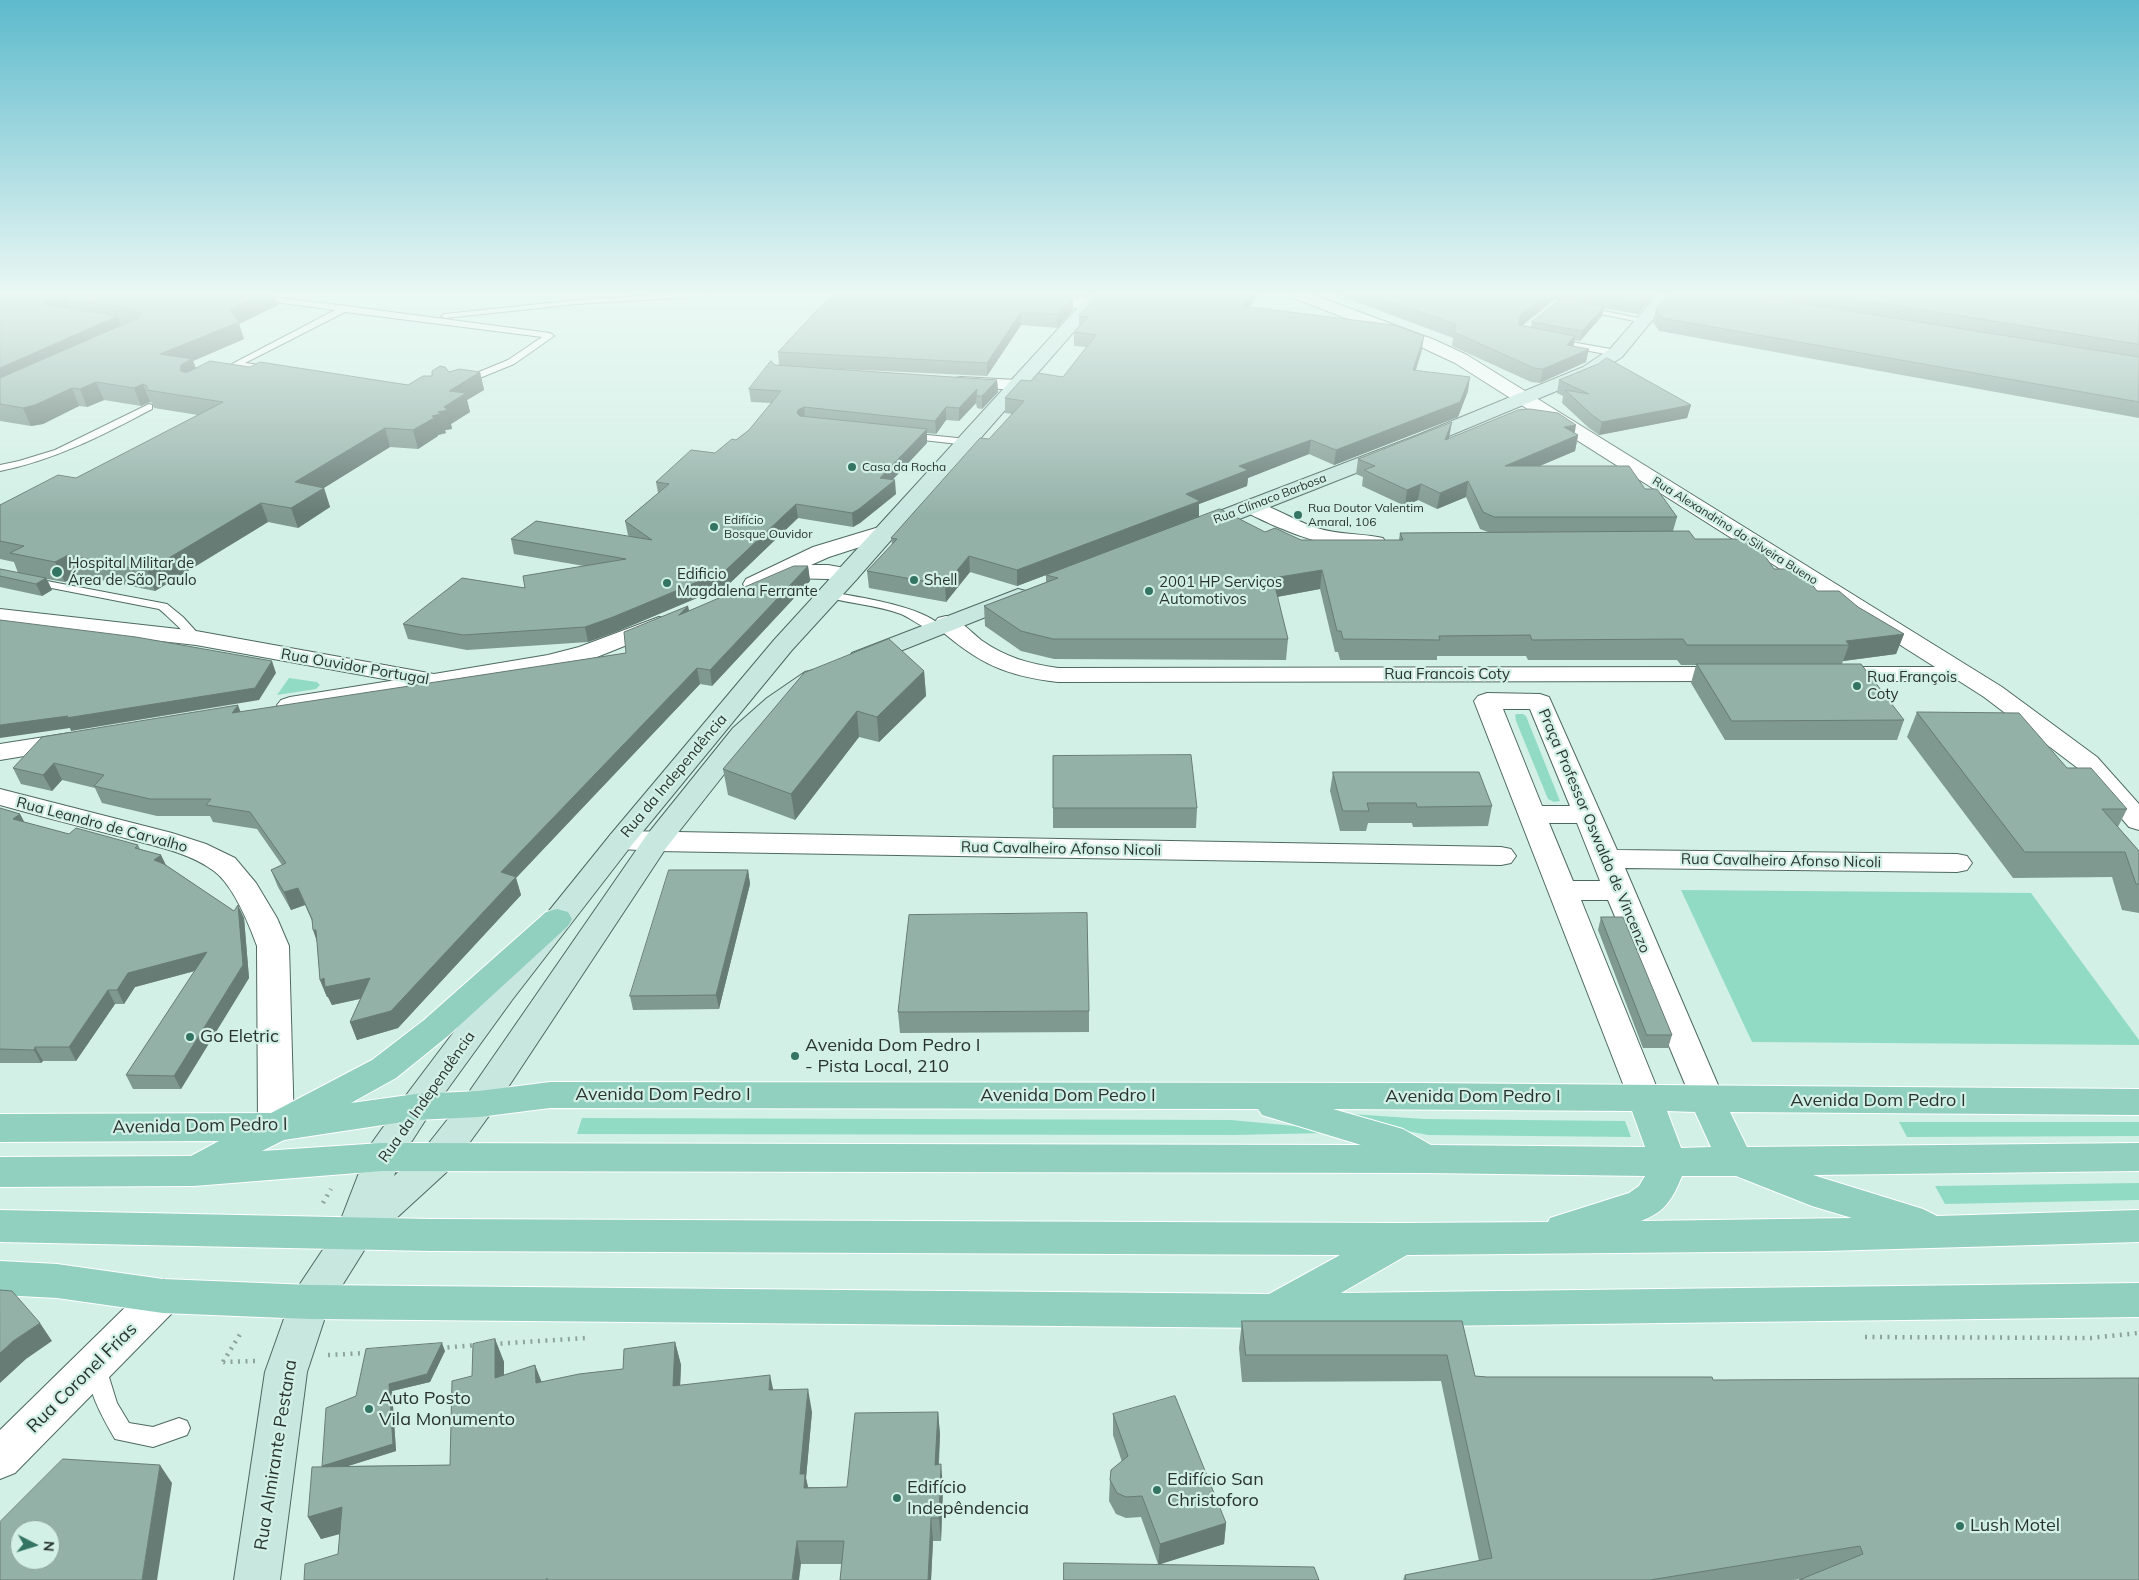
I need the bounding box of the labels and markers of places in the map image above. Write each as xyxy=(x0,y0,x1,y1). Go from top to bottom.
place label: Casa da Rocha xyxy=(862,460,946,474)
marker: Casa da Rocha xyxy=(846,461,858,473)
place label: Rua Doutor Valentim Amaral, 106 xyxy=(1308,501,1424,529)
marker: Rua Doutor Valentim Amaral, 106 xyxy=(1292,509,1304,521)
place label: Edifício Bosque Ouvidor xyxy=(724,513,813,541)
marker: Edifício Bosque Ouvidor xyxy=(708,521,720,533)
place label: Hospital Militar de Área de São Paulo xyxy=(68,554,197,589)
marker: Hospital Militar de Área de São Paulo xyxy=(50,565,64,579)
place label: Edificio Magdalena Ferrante xyxy=(677,565,818,600)
place label: Shell xyxy=(924,571,957,589)
place label: 2001 HP Serviços Automotivos xyxy=(1159,573,1282,608)
marker: Shell xyxy=(908,574,920,586)
marker: Edificio Magdalena Ferrante xyxy=(661,577,673,589)
marker: 2001 HP Serviços Automotivos xyxy=(1143,585,1155,597)
place label: Rua François Coty xyxy=(1867,668,1957,703)
marker: Rua François Coty xyxy=(1851,680,1863,692)
place label: Go Eletric xyxy=(200,1026,279,1048)
marker: Go Eletric xyxy=(184,1031,196,1043)
place label: Avenida Dom Pedro I - Pista Local, 210 xyxy=(805,1035,980,1078)
marker: Avenida Dom Pedro I - Pista Local, 210 xyxy=(789,1050,801,1062)
place label: Auto Posto Vila Monumento xyxy=(379,1388,515,1430)
marker: Auto Posto Vila Monumento xyxy=(363,1403,375,1415)
place label: Edifício San Christoforo xyxy=(1167,1469,1264,1512)
place label: Edifício Indepêndencia xyxy=(907,1477,1029,1520)
marker: Edifício San Christoforo xyxy=(1151,1484,1163,1496)
marker: Edifício Indepêndencia xyxy=(891,1492,903,1504)
place label: Lush Motel xyxy=(1970,1515,2060,1537)
marker: Lush Motel xyxy=(1954,1520,1966,1532)

